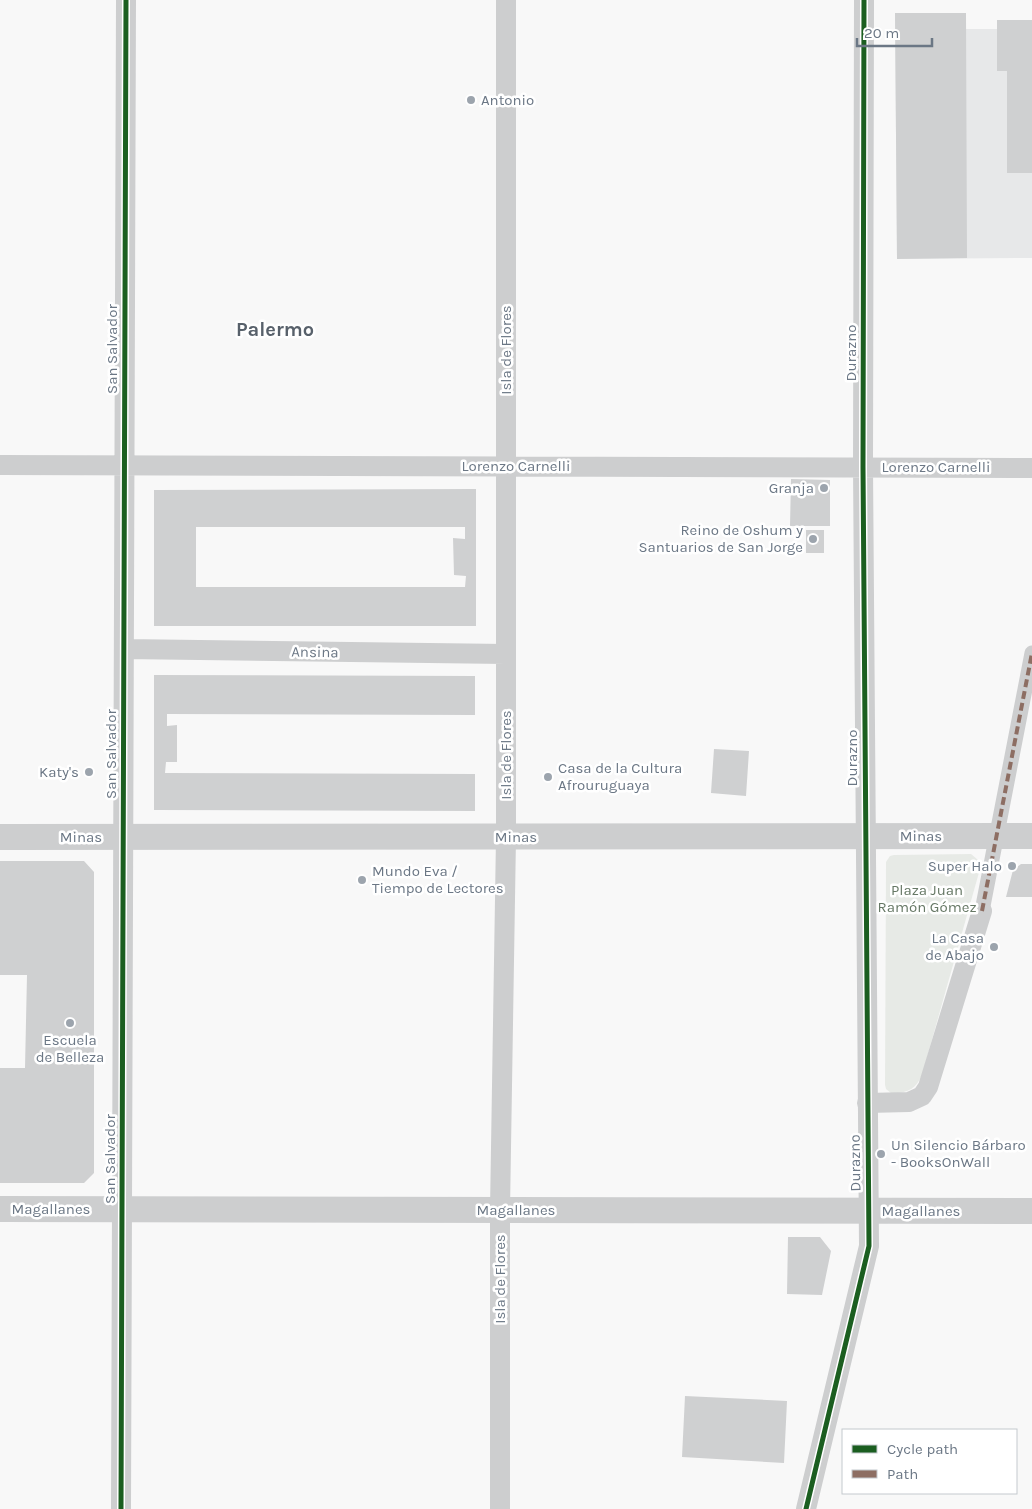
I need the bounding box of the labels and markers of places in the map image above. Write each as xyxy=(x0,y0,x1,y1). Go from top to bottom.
place label: Antonio xyxy=(481,91,534,109)
marker: Antonio xyxy=(465,94,477,106)
place label: Granja xyxy=(769,479,814,497)
marker: Granja xyxy=(818,482,830,494)
place label: Reino de Oshum y Santuarios de San Jorge xyxy=(638,521,803,556)
marker: Reino de Oshum y Santuarios de San Jorge xyxy=(807,533,819,545)
place label: Casa de la Cultura Afrouruguaya xyxy=(558,759,682,794)
place label: Katy's xyxy=(39,763,79,781)
marker: Katy's xyxy=(83,766,95,778)
marker: Casa de la Cultura Afrouruguaya xyxy=(542,771,554,783)
place label: Super Halo xyxy=(928,857,1002,875)
marker: Super Halo xyxy=(1006,860,1018,872)
place label: Mundo Eva / Tiempo de Lectores xyxy=(372,862,504,897)
marker: Mundo Eva / Tiempo de Lectores xyxy=(356,874,368,886)
place label: La Casa de Abajo xyxy=(925,929,984,964)
marker: La Casa de Abajo xyxy=(988,941,1000,953)
marker: Escuela de Belleza xyxy=(64,1017,76,1029)
place label: Escuela de Belleza xyxy=(36,1031,104,1066)
place label: Un Silencio Bárbaro - BooksOnWall xyxy=(891,1136,1026,1171)
marker: Un Silencio Bárbaro - BooksOnWall xyxy=(875,1148,887,1160)

